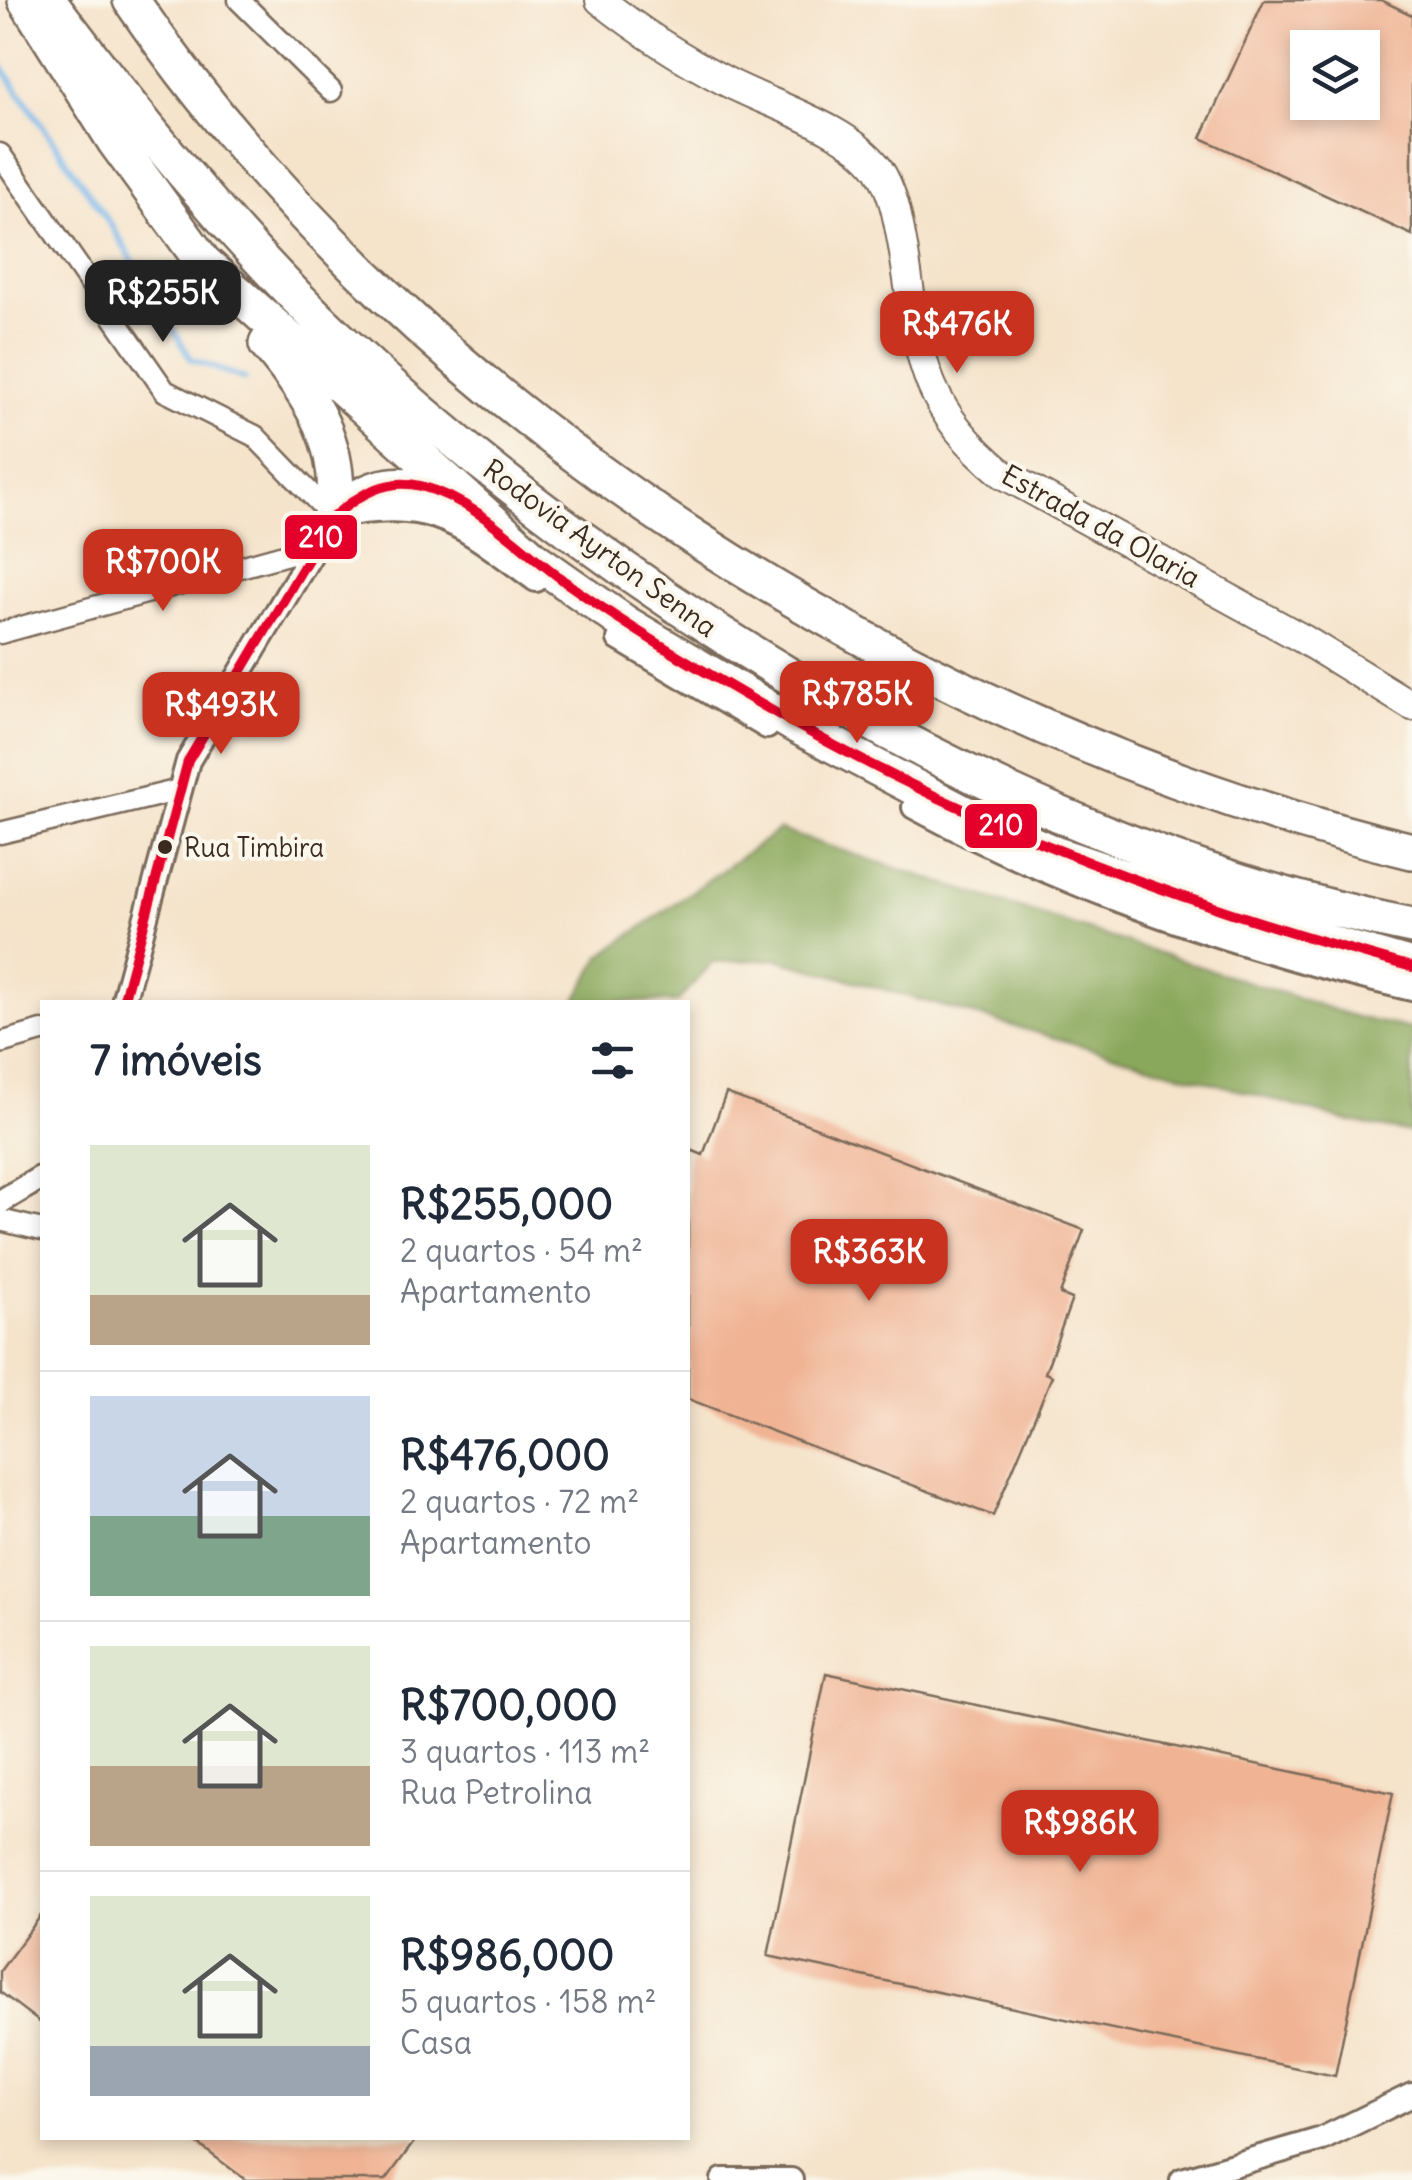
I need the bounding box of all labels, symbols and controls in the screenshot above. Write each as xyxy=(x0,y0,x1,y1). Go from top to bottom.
map controls xyxy=(1290,30,1380,120)
button: layers xyxy=(1290,30,1380,120)
pin: R$255K xyxy=(82,260,244,345)
text: R$255K xyxy=(107,272,219,313)
pin: R$476K xyxy=(876,291,1038,376)
text: R$476K xyxy=(902,303,1012,344)
street label: Rodovia Ayrton Senna xyxy=(476,451,724,645)
street label: Estrada da Olaria xyxy=(995,457,1207,595)
line badge: 210 xyxy=(283,513,359,561)
text: 210 xyxy=(299,519,343,555)
pin: R$700K xyxy=(82,529,244,614)
text: R$700K xyxy=(105,541,221,582)
pin: R$785K xyxy=(776,661,938,746)
pin: R$493K xyxy=(140,672,302,757)
text: R$785K xyxy=(802,673,912,714)
text: R$493K xyxy=(165,684,277,725)
line badge: 210 xyxy=(963,802,1039,850)
text: 210 xyxy=(979,807,1023,843)
place label: Rua Timbira xyxy=(184,831,324,864)
marker: Rua Timbira xyxy=(155,837,175,857)
icon: filters xyxy=(585,1033,640,1088)
text: 7 imóveis xyxy=(90,1034,262,1086)
text: R$255,000 xyxy=(400,1178,613,1230)
icon: home xyxy=(170,1185,290,1305)
pin: R$363K xyxy=(788,1219,950,1304)
text: 2 quartos · 54 m² xyxy=(400,1230,643,1271)
text: R$363K xyxy=(813,1231,925,1272)
text: Apartamento xyxy=(400,1271,592,1312)
text: R$476,000 xyxy=(400,1429,610,1481)
icon: home xyxy=(170,1436,290,1556)
text: 2 quartos · 72 m² xyxy=(400,1481,639,1522)
text: Apartamento xyxy=(400,1522,592,1563)
text: R$700,000 xyxy=(400,1679,618,1731)
icon: home xyxy=(170,1686,290,1806)
text: 3 quartos · 113 m² xyxy=(400,1731,650,1772)
text: Rua Petrolina xyxy=(400,1772,593,1813)
pin: R$986K xyxy=(999,1790,1161,1875)
text: R$986K xyxy=(1023,1802,1137,1843)
text: R$986,000 xyxy=(400,1929,614,1981)
icon: home xyxy=(170,1936,290,2056)
text: 5 quartos · 158 m² xyxy=(400,1981,656,2022)
text: Casa xyxy=(400,2022,472,2063)

